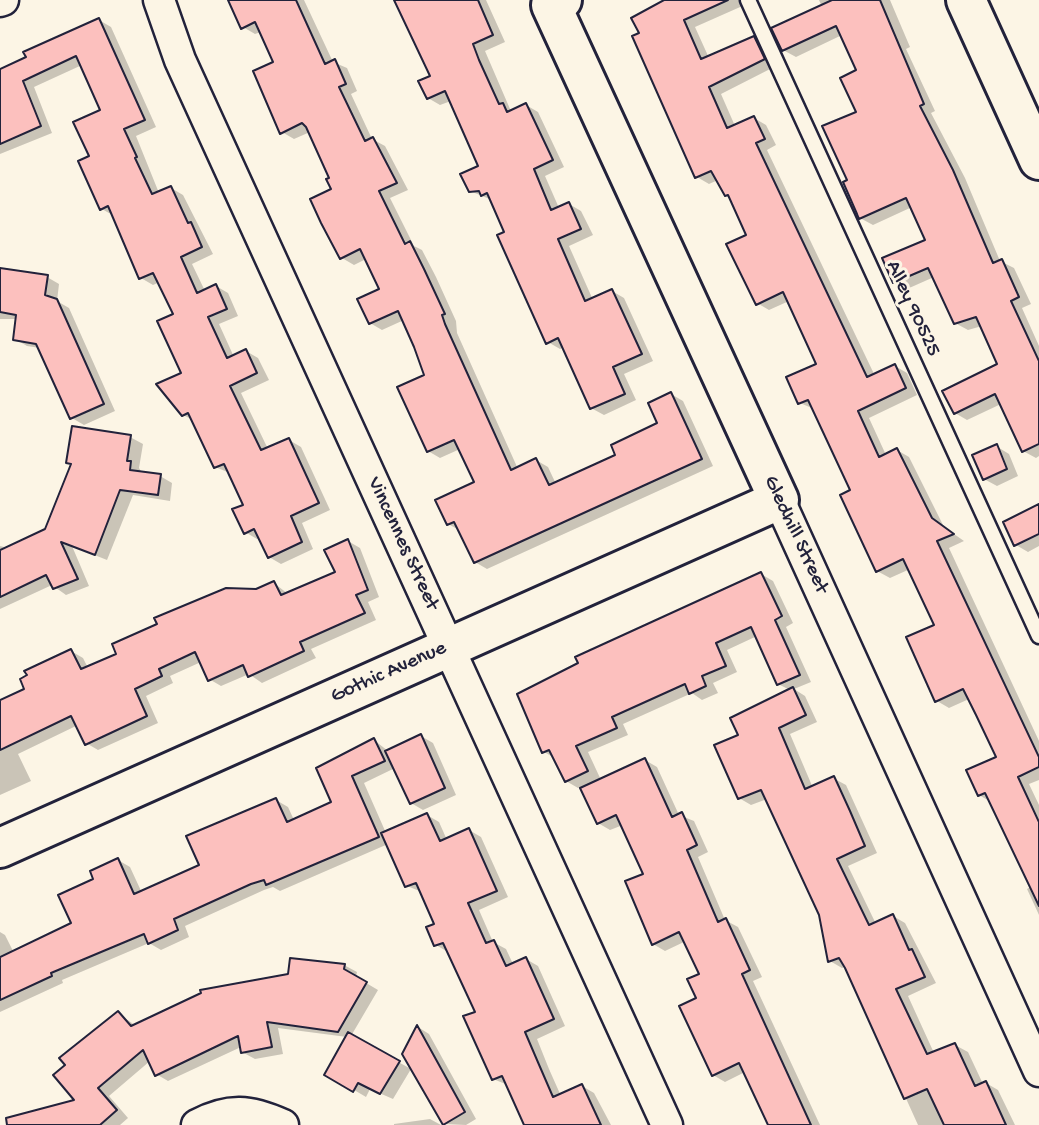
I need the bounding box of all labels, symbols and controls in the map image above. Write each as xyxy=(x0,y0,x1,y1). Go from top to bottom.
street label: Alley 90525 xyxy=(879,257,945,361)
street label: Gledhill Street xyxy=(757,472,833,598)
street label: Vincennes Street xyxy=(360,474,444,614)
street label: Gothic Avenue xyxy=(327,636,451,710)

